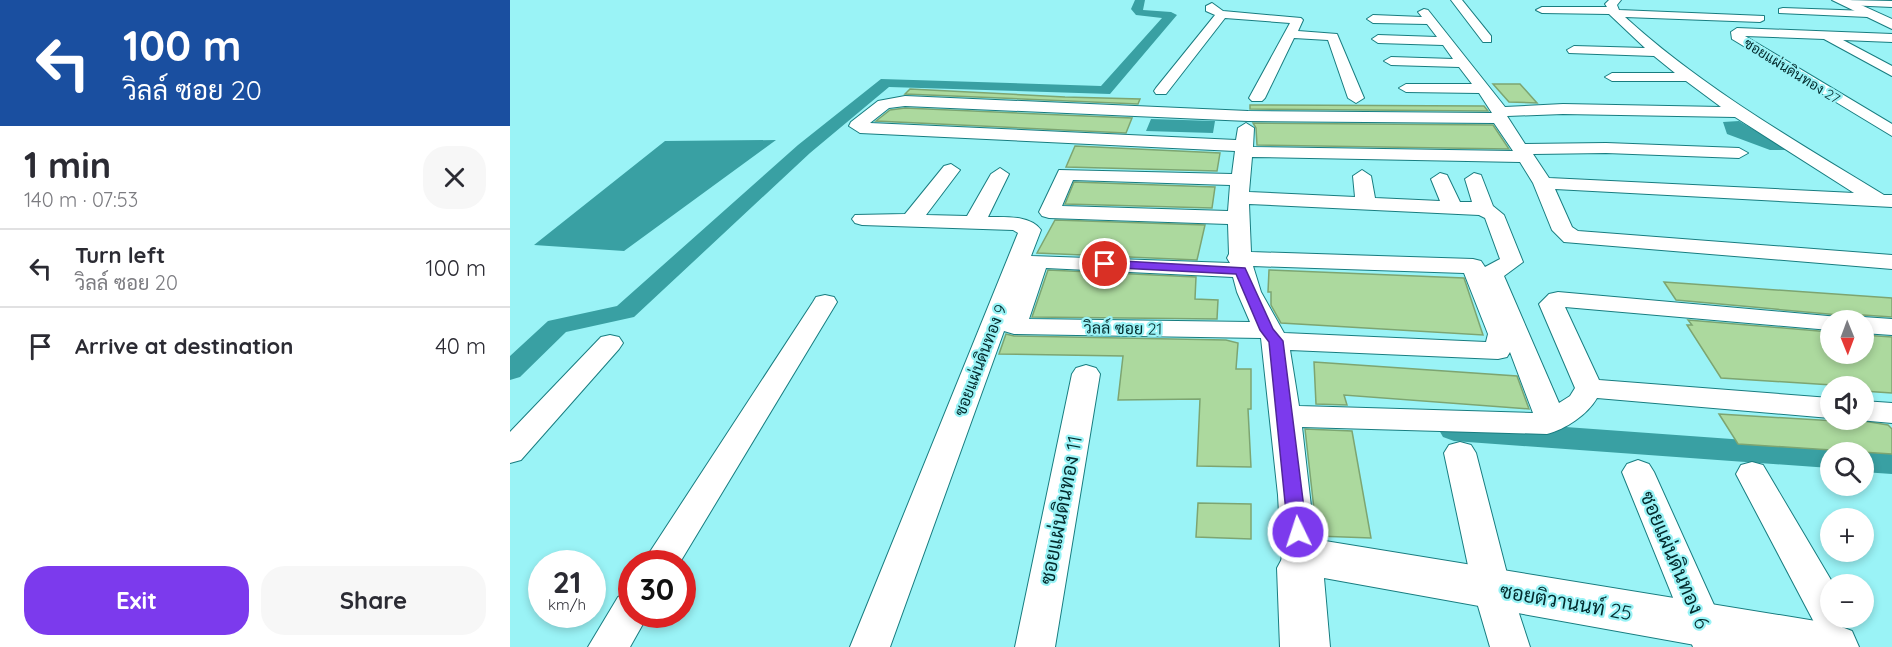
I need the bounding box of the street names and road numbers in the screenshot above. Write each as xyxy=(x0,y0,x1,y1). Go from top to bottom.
street label: ซอยแผ่นดินทอง 27 xyxy=(1741,34,1843,108)
street label: ซอยแผ่นดินทอง 9 xyxy=(950,301,1010,419)
street label: วิลล์ ซอย 21 xyxy=(1083,315,1163,339)
street label: ซอยแผ่นดินทอง 11 xyxy=(1034,433,1087,586)
street label: ซอยแผ่นดินทอง 6 xyxy=(1635,487,1716,633)
street label: ซอยติวานนท์ 25 xyxy=(1498,577,1634,625)

